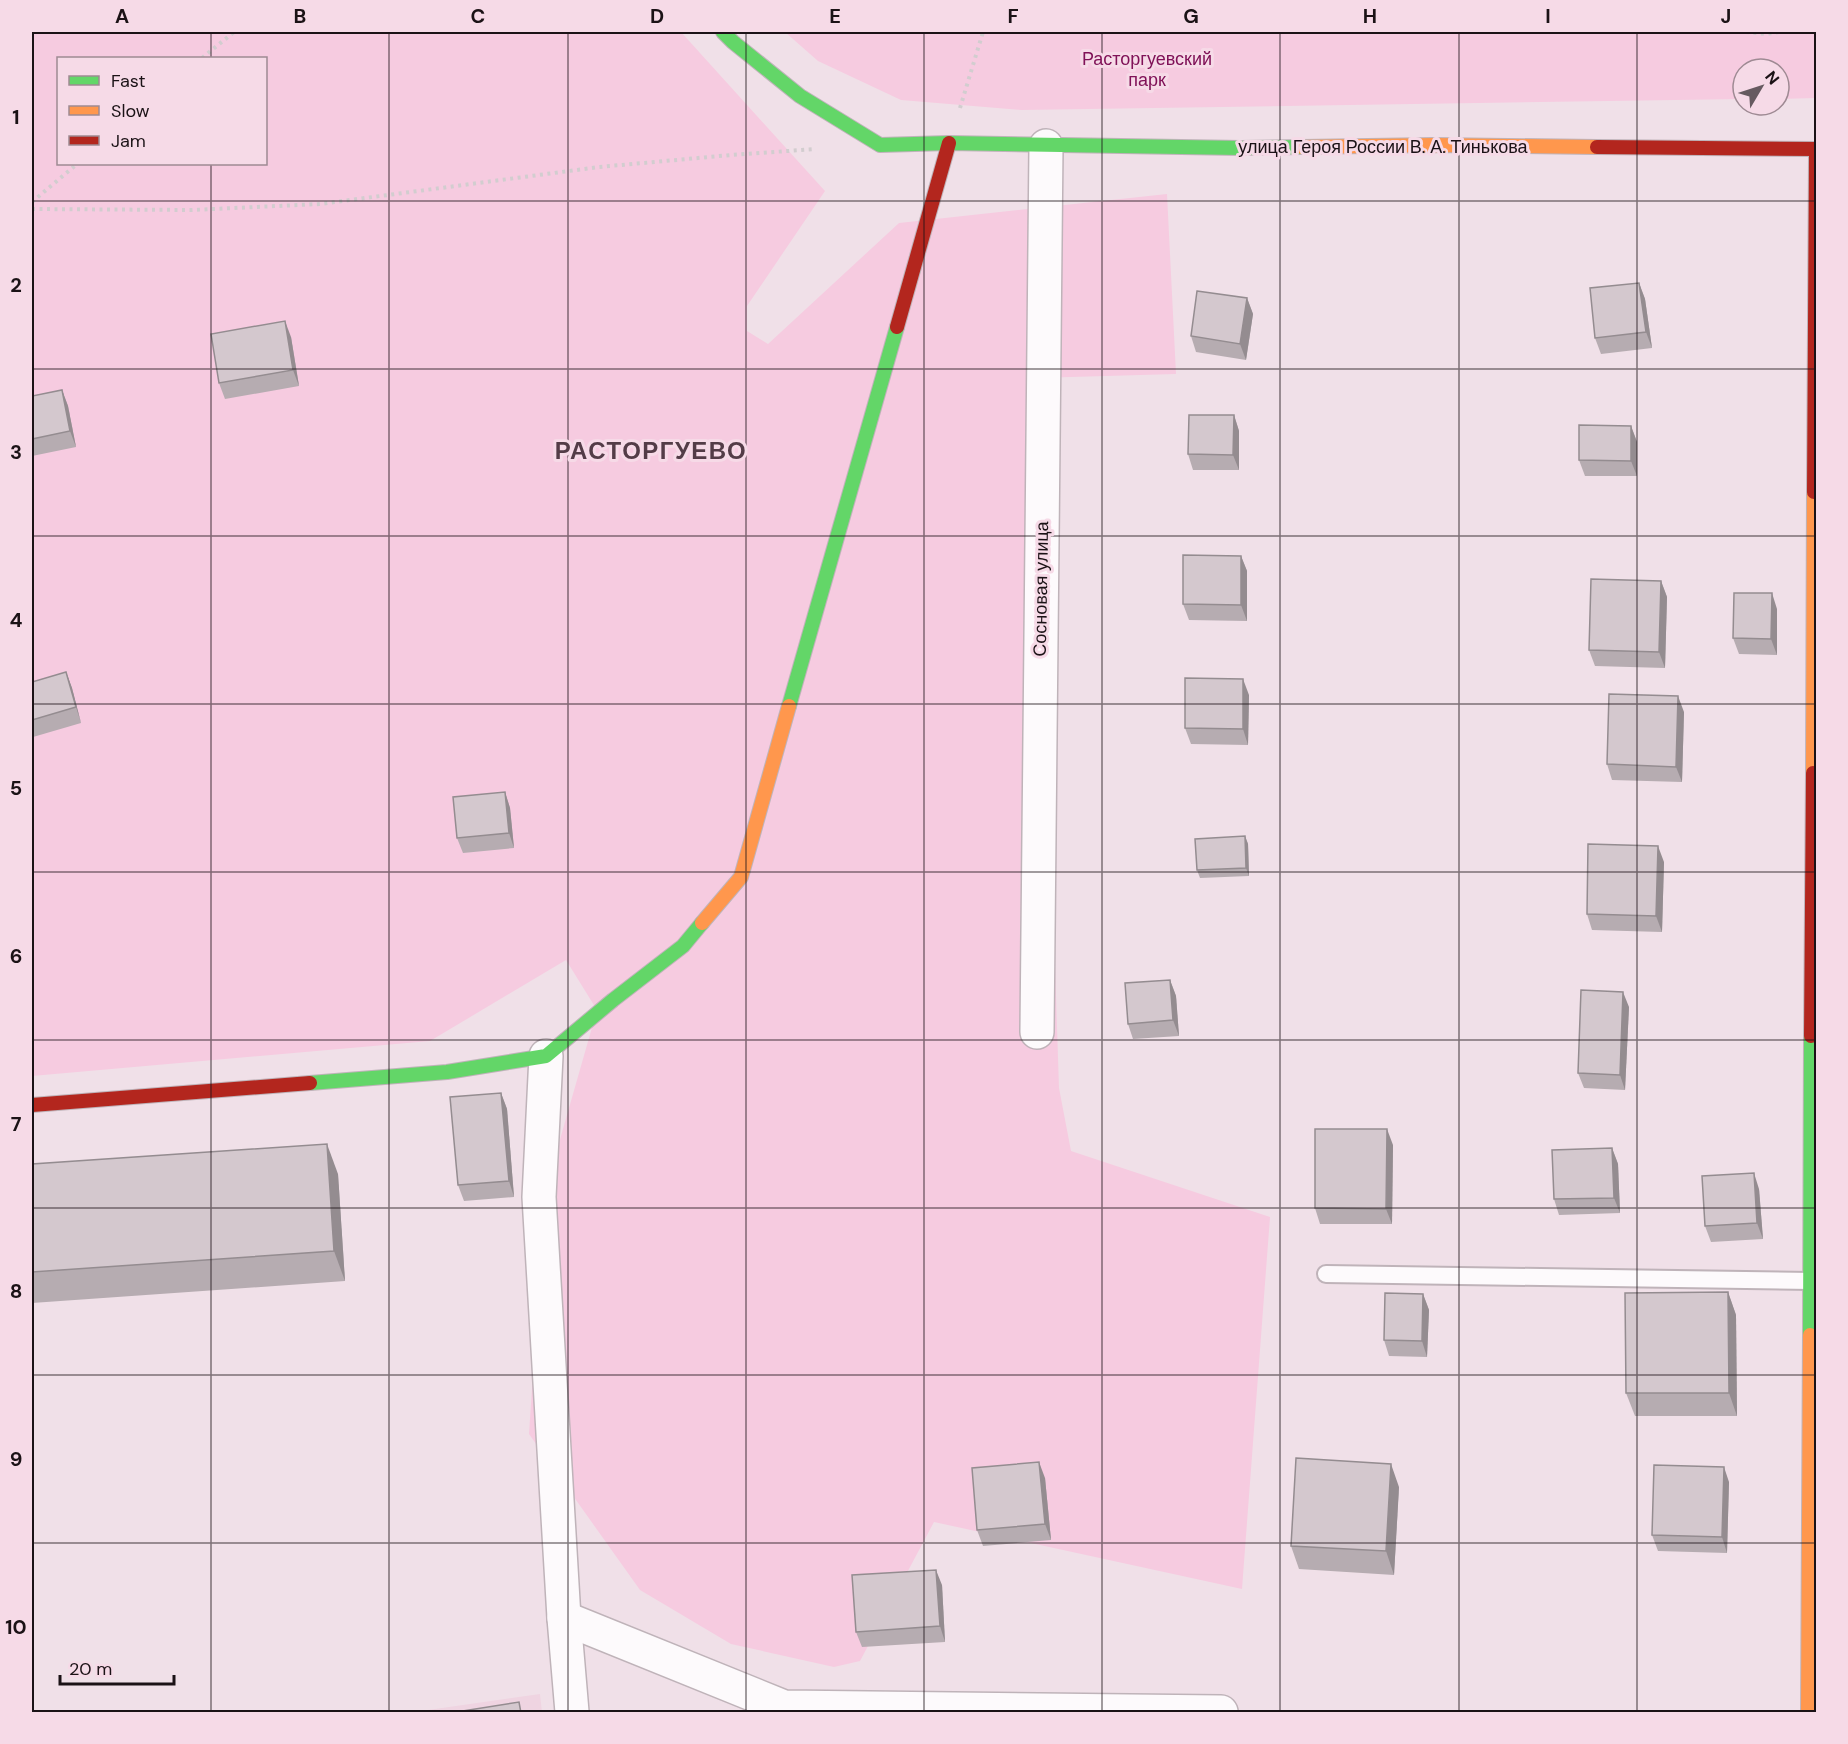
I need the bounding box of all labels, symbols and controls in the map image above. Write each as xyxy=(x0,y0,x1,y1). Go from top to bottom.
text: A xyxy=(115,3,129,29)
text: B xyxy=(294,3,306,29)
text: C xyxy=(471,3,485,29)
text: D xyxy=(650,3,664,29)
text: E xyxy=(829,3,841,29)
text: F xyxy=(1007,3,1019,29)
text: G xyxy=(1183,3,1199,29)
text: H xyxy=(1363,3,1377,29)
text: I xyxy=(1545,3,1551,29)
text: J xyxy=(1721,3,1731,29)
park label: Расторгуевский парк xyxy=(1082,47,1212,92)
legend xyxy=(57,57,267,165)
north arrow xyxy=(1731,57,1791,117)
text: N xyxy=(1760,67,1784,89)
text: Fast xyxy=(111,69,146,93)
text: Slow xyxy=(111,99,150,123)
text: 1 xyxy=(12,104,20,130)
text: Jam xyxy=(111,129,146,153)
street label: улица Героя России В. А. Тинькова xyxy=(1238,135,1529,159)
text: 2 xyxy=(10,272,22,298)
district label: РАСТОРГУЕВО xyxy=(555,435,747,466)
text: 3 xyxy=(10,439,22,465)
street label: Сосновая улица xyxy=(1028,520,1054,657)
text: 4 xyxy=(10,607,23,633)
text: 5 xyxy=(10,775,22,801)
text: 6 xyxy=(10,943,22,969)
text: 7 xyxy=(11,1111,22,1137)
text: 8 xyxy=(10,1278,22,1304)
text: 9 xyxy=(10,1446,22,1472)
text: 10 xyxy=(5,1614,27,1640)
scale bar xyxy=(60,1648,174,1686)
text: 20 m xyxy=(69,1657,112,1681)

